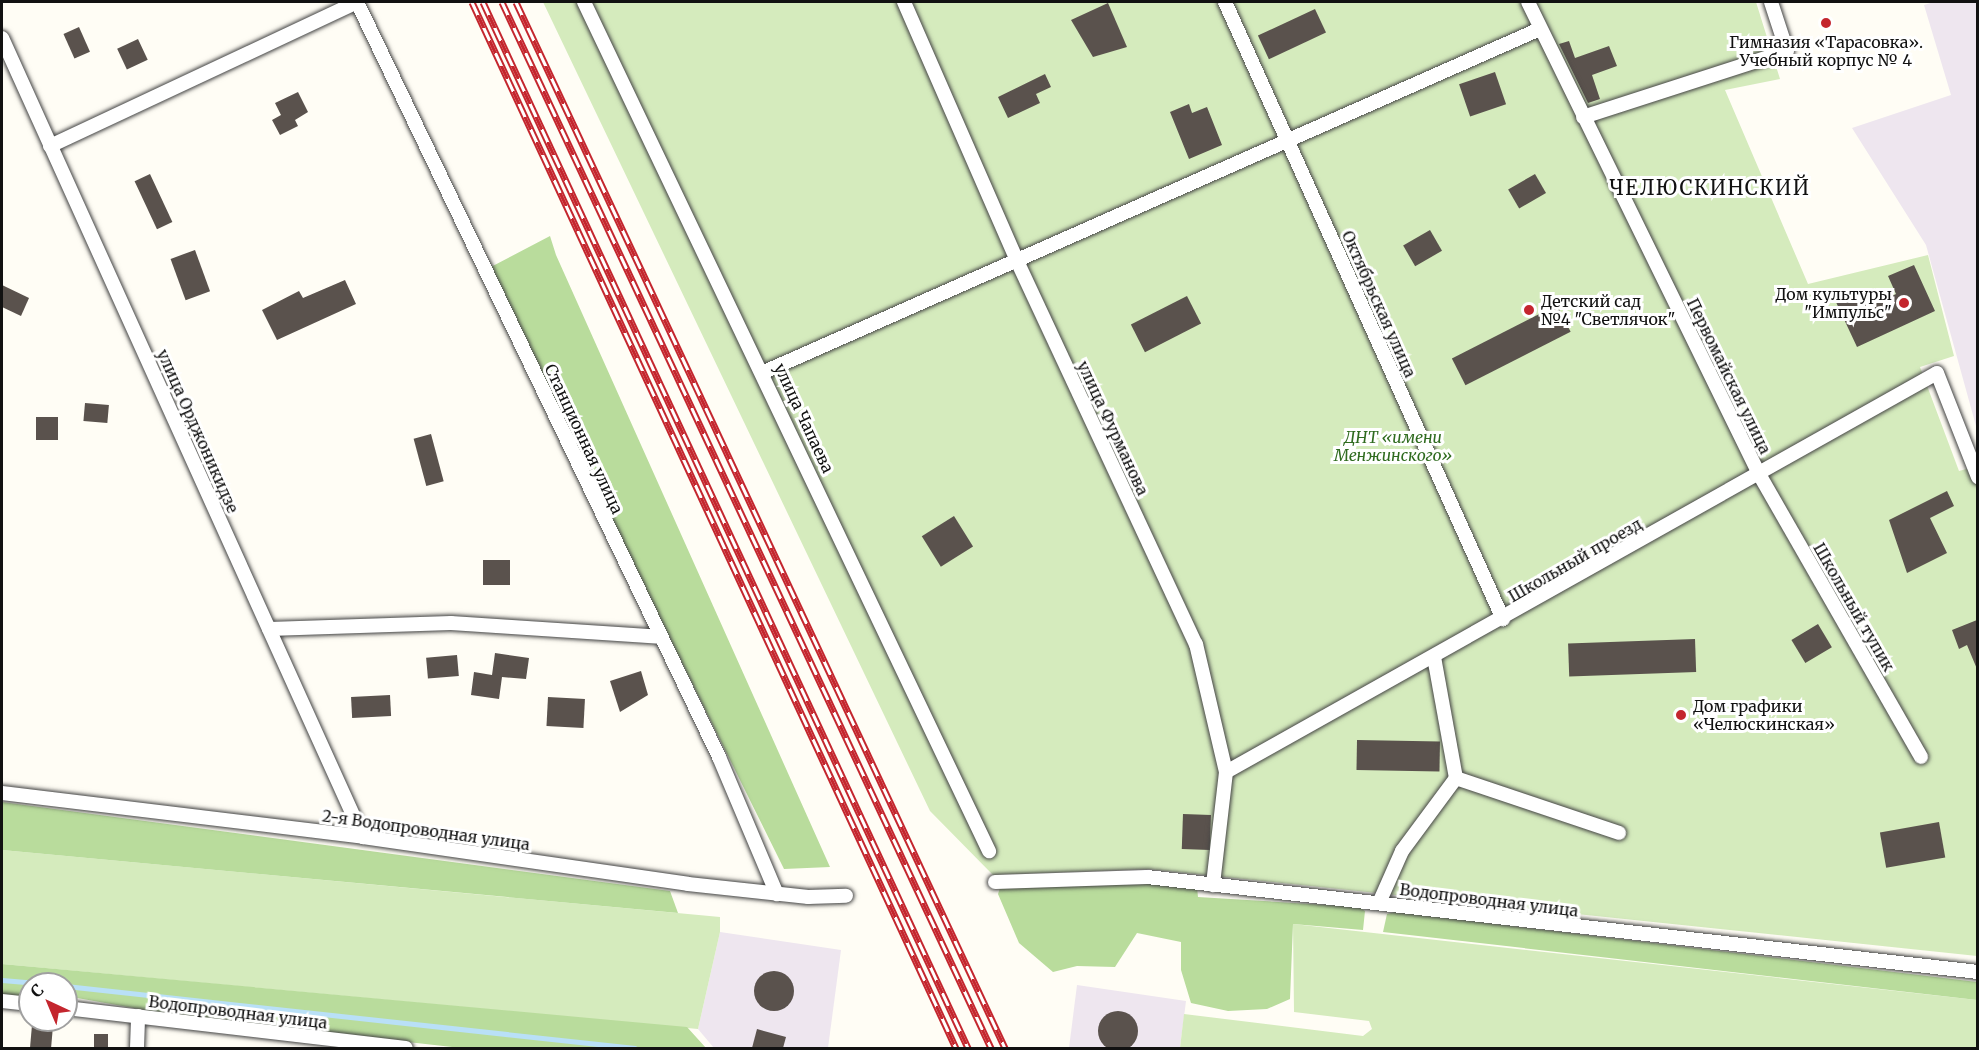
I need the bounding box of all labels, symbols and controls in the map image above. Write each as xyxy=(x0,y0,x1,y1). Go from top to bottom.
marker: Гимназия «Тарасовка». Учебный корпус № 4 xyxy=(1819,16,1833,30)
place label: Гимназия «Тарасовка». Учебный корпус № 4 xyxy=(1729,32,1923,70)
district label: ЧЕЛЮСКИНСКИЙ xyxy=(1610,175,1810,199)
street label: Октябрьская улица xyxy=(1338,228,1420,380)
place label: Дом культуры "Импульс" xyxy=(1775,284,1892,322)
place label: Детский сад №4 "Светлячок" xyxy=(1541,291,1675,329)
street label: Первомайская улица xyxy=(1683,295,1775,457)
marker: Дом культуры "Импульс" xyxy=(1897,296,1911,310)
marker: Детский сад №4 "Светлячок" xyxy=(1522,303,1536,317)
street label: улица Орджоникидзе xyxy=(153,346,243,516)
street label: улица Фурманова xyxy=(1073,358,1153,498)
street label: улица Чапаева xyxy=(770,360,838,476)
street label: Станционная улица xyxy=(541,361,627,517)
park label: ДНТ «имени Менжинского» xyxy=(1334,427,1452,465)
street label: Школьный проезд xyxy=(1505,514,1645,606)
street label: Школьный тупик xyxy=(1809,539,1899,675)
place label: Дом графики «Челюскинская» xyxy=(1693,696,1835,734)
marker: Дом графики «Челюскинская» xyxy=(1674,708,1688,722)
street label: 2-я Водопроводная улица xyxy=(321,806,531,854)
street label: Водопроводная улица xyxy=(1399,880,1579,920)
north arrow xyxy=(18,972,78,1032)
text: С xyxy=(26,980,48,1001)
street label: Водопроводная улица xyxy=(148,992,328,1032)

